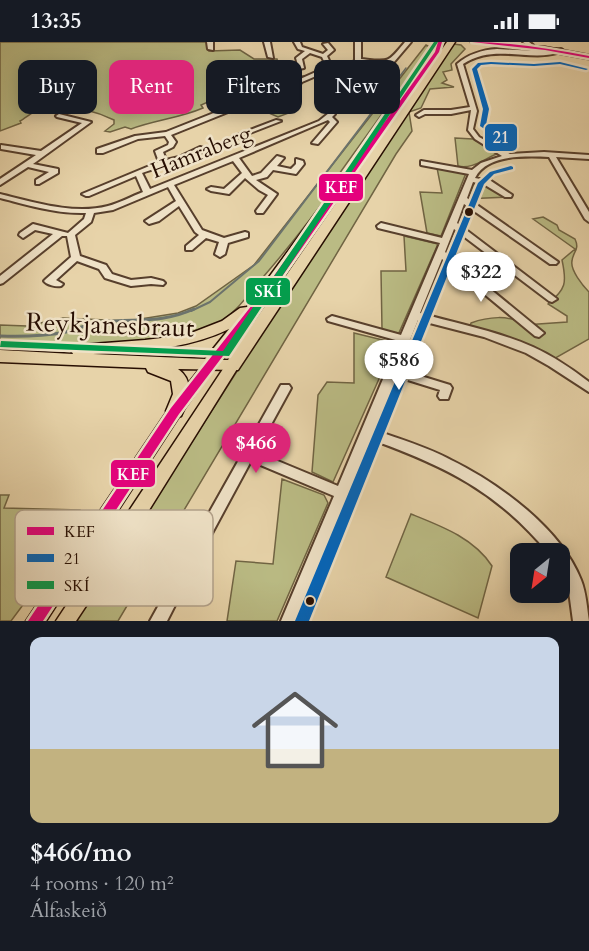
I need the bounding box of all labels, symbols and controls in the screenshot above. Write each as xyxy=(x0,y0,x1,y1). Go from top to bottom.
text: 13:35 xyxy=(30,6,81,36)
chip: Buy xyxy=(18,60,97,114)
chip: Rent xyxy=(109,60,194,114)
chip: Filters xyxy=(206,60,302,114)
chip: New xyxy=(314,60,400,114)
street label: Hamraberg xyxy=(146,118,256,186)
line badge: 21 xyxy=(484,123,518,152)
text: 21 xyxy=(493,127,509,149)
line badge: KEF xyxy=(318,173,364,202)
text: KEF xyxy=(325,177,357,199)
unlabelled marker xyxy=(463,206,475,218)
pin: $322 xyxy=(445,252,517,303)
text: $322 xyxy=(461,258,501,285)
line badge: SKÍ xyxy=(245,277,291,306)
text: SKÍ xyxy=(254,280,282,303)
street label: Reykjanesbraut xyxy=(25,305,195,345)
pin: $586 xyxy=(363,340,435,391)
text: $586 xyxy=(379,346,419,373)
pin: $466 xyxy=(220,423,292,474)
text: $466 xyxy=(236,429,276,456)
line badge: KEF xyxy=(110,459,156,488)
text: KEF xyxy=(117,464,149,486)
legend xyxy=(15,510,213,606)
text: KEF xyxy=(64,521,95,543)
north arrow xyxy=(510,543,570,603)
map controls xyxy=(510,543,570,603)
text: 21 xyxy=(64,548,80,570)
text: SKÍ xyxy=(64,575,89,597)
unlabelled marker xyxy=(304,595,316,607)
icon: home xyxy=(241,676,349,784)
text: $466/mo xyxy=(30,835,132,870)
text: 4 rooms · 120 m² xyxy=(30,870,174,897)
text: Álfaskeið xyxy=(30,897,107,924)

